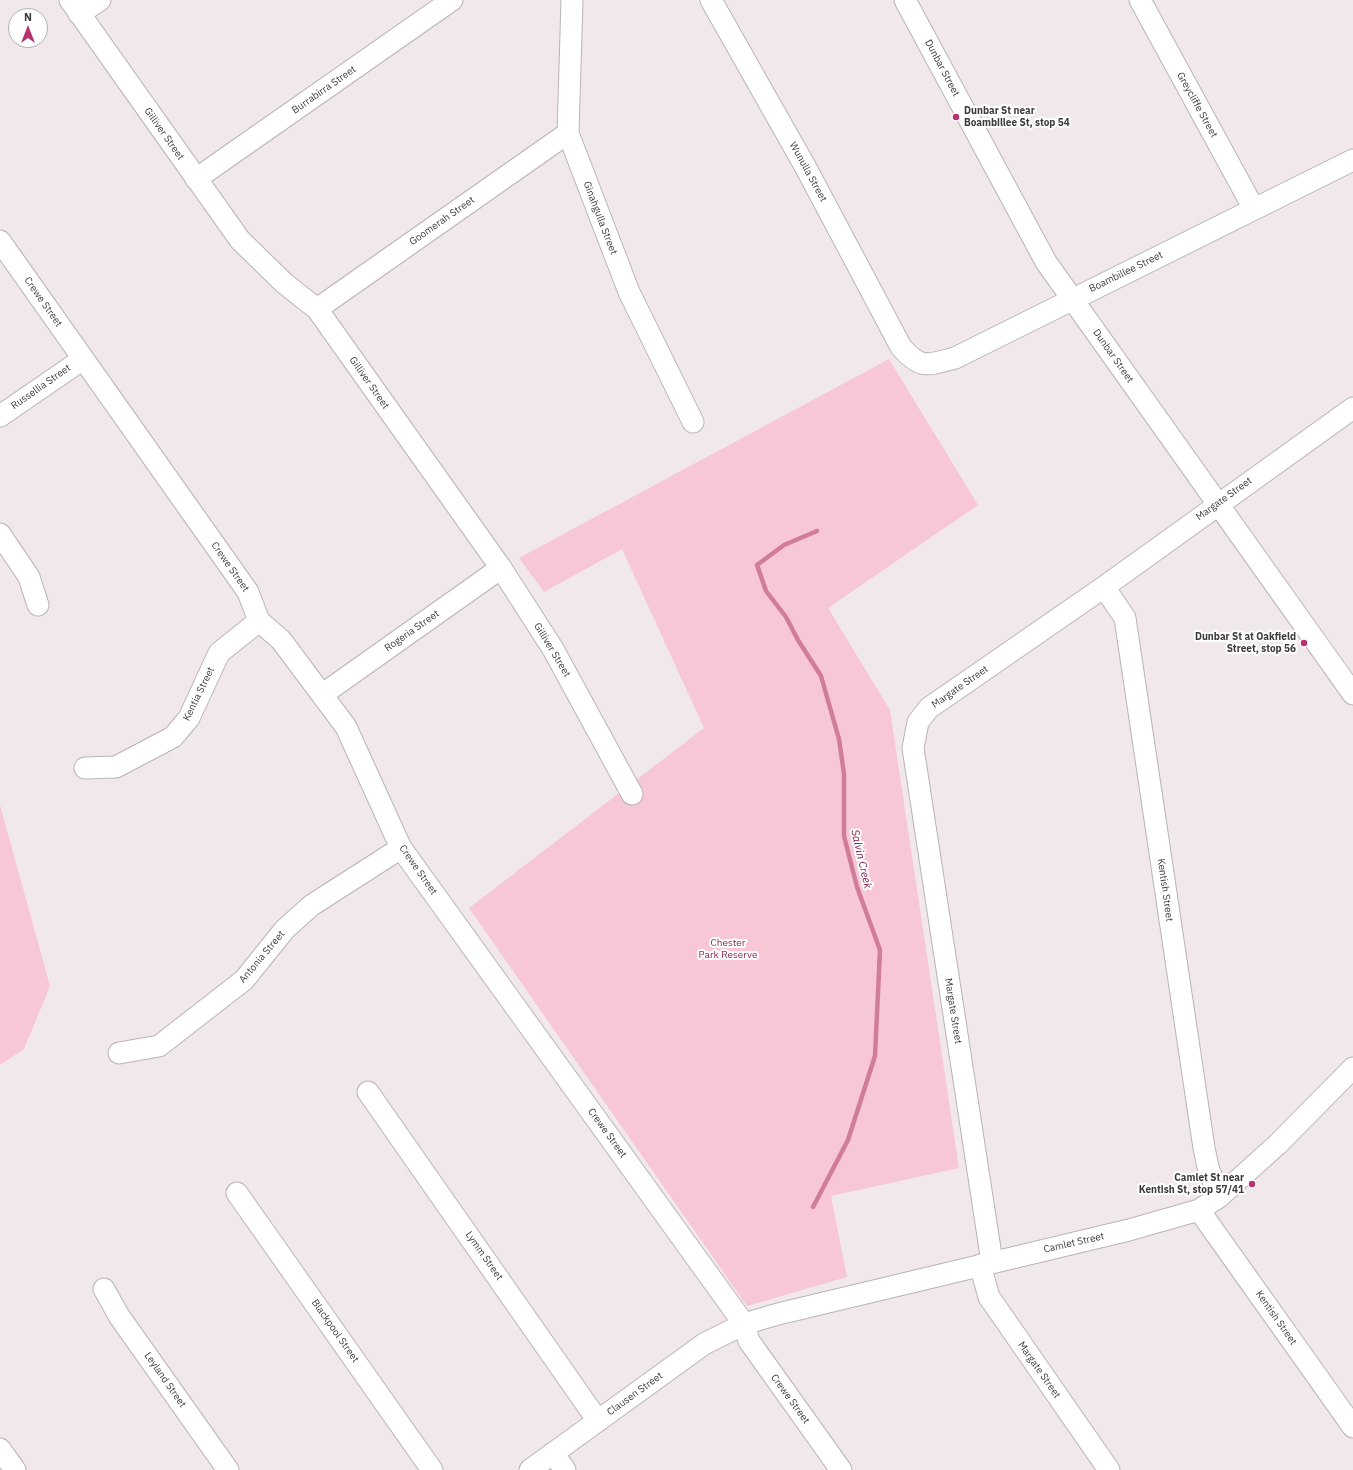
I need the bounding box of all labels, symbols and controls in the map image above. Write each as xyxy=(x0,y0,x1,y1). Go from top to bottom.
north arrow xyxy=(8,8,48,48)
text: N xyxy=(24,10,32,24)
street label: Dunbar Street xyxy=(922,38,962,98)
street label: Burrabirra Street xyxy=(290,63,358,117)
street label: Greycliffe Street xyxy=(1174,70,1220,140)
place label: Dunbar St near Boambillee St, stop 54 xyxy=(964,105,1070,128)
street label: Gilliver Street xyxy=(142,106,186,162)
marker: Dunbar St near Boambillee St, stop 54 xyxy=(951,112,961,122)
street label: Wunulla Street xyxy=(787,140,829,204)
street label: Ginahgulla Street xyxy=(580,180,620,256)
street label: Goomerah Street xyxy=(407,194,477,248)
street label: Boambillee Street xyxy=(1087,249,1165,295)
street label: Crewe Street xyxy=(21,275,65,329)
street label: Dunbar Street xyxy=(1090,327,1136,385)
street label: Gilliver Street xyxy=(347,355,391,411)
street label: Russellia Street xyxy=(9,362,73,412)
street label: Margate Street xyxy=(1194,475,1254,523)
street label: Crewe Street xyxy=(208,540,252,594)
street label: Rogeria Street xyxy=(382,608,442,654)
street label: Gilliver Street xyxy=(531,621,573,679)
place label: Dunbar St at Oakfield Street, stop 56 xyxy=(1195,631,1296,654)
marker: Dunbar St at Oakfield Street, stop 56 xyxy=(1299,638,1309,648)
street label: Margate Street xyxy=(929,663,991,711)
street label: Kentia Street xyxy=(181,665,217,723)
water label: Salvin Creek xyxy=(848,828,874,890)
street label: Crewe Street xyxy=(396,843,440,897)
street label: Kentish Street xyxy=(1155,858,1175,922)
street label: Antonia Street xyxy=(237,928,287,986)
park label: Chester Park Reserve xyxy=(699,937,757,960)
street label: Margate Street xyxy=(942,977,964,1045)
street label: Crewe Street xyxy=(585,1106,629,1160)
place label: Camlet St near Kentish St, stop 57/41 xyxy=(1139,1172,1244,1196)
marker: Camlet St near Kentish St, stop 57/41 xyxy=(1247,1179,1257,1189)
street label: Lymm Street xyxy=(463,1229,505,1283)
street label: Camlet Street xyxy=(1043,1230,1105,1256)
street label: Kentish Street xyxy=(1253,1289,1299,1347)
street label: Blackpool Street xyxy=(309,1297,361,1365)
street label: Margate Street xyxy=(1015,1339,1063,1401)
street label: Leyland Street xyxy=(142,1350,188,1410)
street label: Clausen Street xyxy=(605,1370,665,1418)
street label: Crewe Street xyxy=(768,1372,812,1426)

